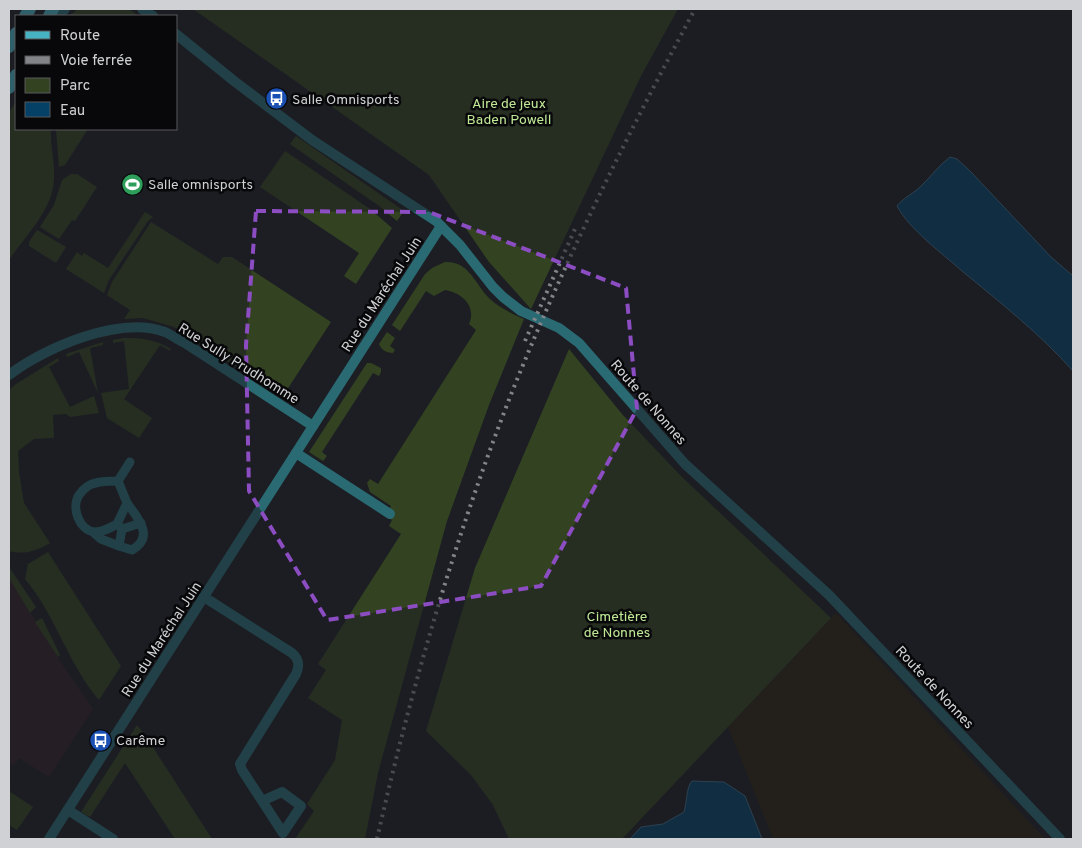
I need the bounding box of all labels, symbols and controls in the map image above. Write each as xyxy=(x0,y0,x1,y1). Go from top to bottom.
legend xyxy=(15,15,178,130)
text: Route xyxy=(60,27,100,46)
text: Voie ferrée xyxy=(60,52,132,71)
text: Parc xyxy=(60,77,90,96)
bus stop icon: Salle Omnisports xyxy=(264,87,288,111)
place label: Salle Omnisports xyxy=(292,92,400,109)
park label: Aire de jeux Baden Powell xyxy=(467,96,551,129)
text: Eau xyxy=(60,102,85,121)
sports icon: Salle omnisports xyxy=(120,172,144,196)
place label: Salle omnisports xyxy=(148,177,253,194)
street label: Rue du Maréchal Juin xyxy=(339,234,426,356)
street label: Rue Sully Prudhomme xyxy=(175,320,302,408)
street label: Route de Nonnes xyxy=(606,357,689,449)
street label: Rue du Maréchal Juin xyxy=(119,579,206,701)
park label: Cimetière de Nonnes xyxy=(584,609,650,642)
street label: Route de Nonnes xyxy=(891,643,977,733)
bus stop icon: Carême xyxy=(88,728,112,752)
place label: Carême xyxy=(116,733,165,750)

